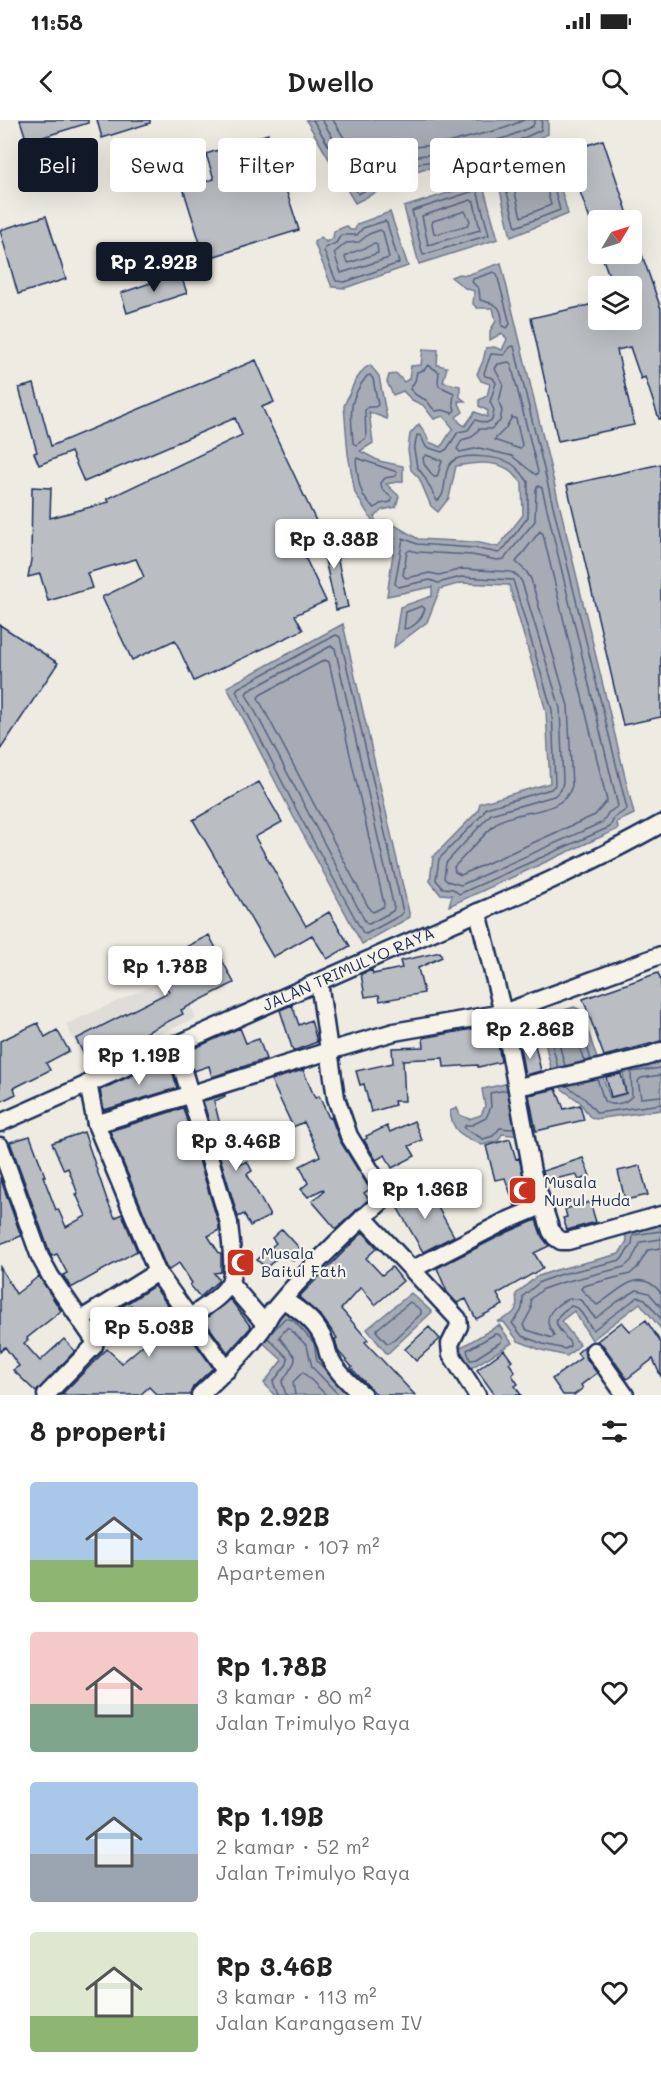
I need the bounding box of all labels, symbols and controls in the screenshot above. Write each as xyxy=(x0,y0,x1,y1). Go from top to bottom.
text: 11:58 xyxy=(30,7,83,36)
text: Dwello xyxy=(287,64,374,99)
icon: back xyxy=(30,65,63,98)
icon: search xyxy=(598,65,631,98)
chip: Beli xyxy=(18,138,98,192)
chip: Sewa xyxy=(110,138,206,192)
chip: Filter xyxy=(218,138,316,192)
chip: Baru xyxy=(328,138,418,192)
chip: Apartemen xyxy=(430,138,587,192)
north arrow xyxy=(588,210,642,264)
map controls xyxy=(588,210,642,330)
pin: Rp 2.92B xyxy=(92,242,216,293)
text: Rp 2.92B xyxy=(110,248,198,274)
button: layers xyxy=(588,276,642,330)
pin: Rp 3.38B xyxy=(272,519,396,570)
text: Rp 3.38B xyxy=(289,525,379,551)
street label: JALAN TRIMULYO RAYA xyxy=(259,922,437,1015)
pin: Rp 1.78B xyxy=(103,946,227,997)
text: Rp 1.78B xyxy=(122,952,208,978)
pin: Rp 2.86B xyxy=(468,1009,592,1060)
text: Rp 2.86B xyxy=(486,1015,574,1041)
pin: Rp 1.19B xyxy=(77,1035,201,1086)
text: Rp 1.19B xyxy=(97,1041,181,1067)
pin: Rp 3.46B xyxy=(174,1121,298,1172)
text: Rp 3.46B xyxy=(191,1127,281,1153)
pin: Rp 1.36B xyxy=(363,1169,487,1220)
place label: Musala Nurul Huda xyxy=(544,1171,631,1210)
text: Rp 1.36B xyxy=(382,1175,468,1201)
mosque icon: Musala Nurul Huda xyxy=(507,1175,539,1207)
place label: Musala Baitul Fath xyxy=(261,1242,346,1281)
mosque icon: Musala Baitul Fath xyxy=(224,1246,256,1278)
pin: Rp 5.03B xyxy=(87,1307,211,1358)
text: Rp 5.03B xyxy=(104,1313,194,1339)
text: 8 properti xyxy=(30,1414,167,1448)
icon: filters xyxy=(598,1415,631,1448)
text: Rp 2.92B xyxy=(216,1499,330,1533)
icon: home xyxy=(78,1506,150,1578)
icon: heart xyxy=(598,1526,631,1559)
text: 3 kamar · 107 m² xyxy=(216,1533,379,1559)
text: Apartemen xyxy=(216,1559,325,1585)
text: Rp 1.78B xyxy=(216,1649,327,1683)
icon: home xyxy=(78,1656,150,1728)
icon: heart xyxy=(598,1676,631,1709)
text: 3 kamar · 80 m² xyxy=(216,1683,372,1709)
text: Jalan Trimulyo Raya xyxy=(216,1709,410,1735)
text: Rp 1.19B xyxy=(216,1799,324,1833)
icon: home xyxy=(78,1806,150,1878)
icon: heart xyxy=(598,1826,631,1859)
text: 2 kamar · 52 m² xyxy=(216,1833,369,1859)
text: Jalan Trimulyo Raya xyxy=(216,1859,410,1885)
text: Rp 3.46B xyxy=(216,1949,333,1983)
icon: home xyxy=(78,1956,150,2028)
icon: heart xyxy=(598,1976,631,2009)
text: 3 kamar · 113 m² xyxy=(216,1983,377,2009)
text: Jalan Karangasem IV xyxy=(216,2009,423,2035)

